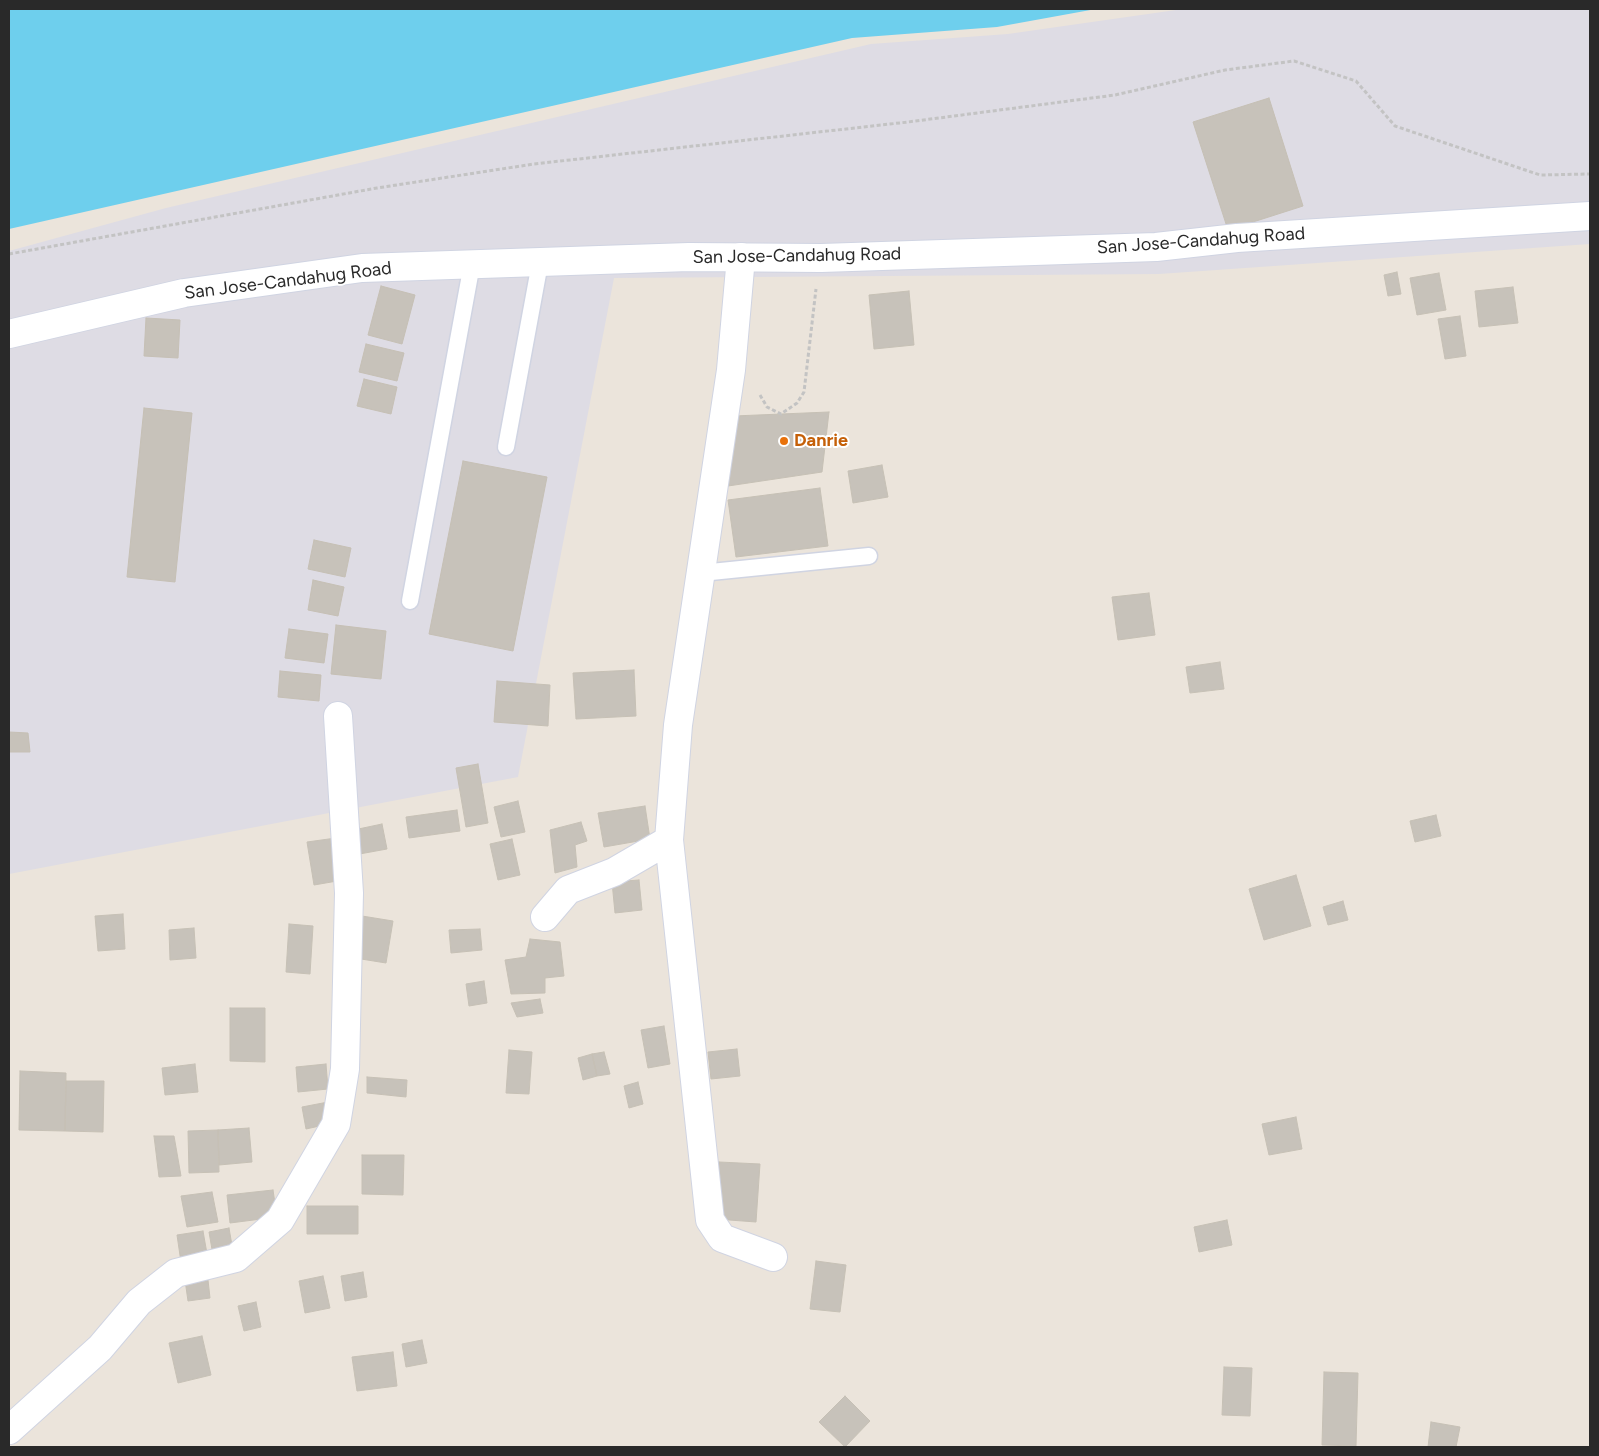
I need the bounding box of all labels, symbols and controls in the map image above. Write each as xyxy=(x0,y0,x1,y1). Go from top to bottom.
street label: San Jose-Candahug Road xyxy=(1096,223,1306,259)
street label: San Jose-Candahug Road xyxy=(693,243,901,269)
street label: San Jose-Candahug Road xyxy=(183,258,393,304)
place label: Danrie xyxy=(794,430,848,452)
marker: Danrie xyxy=(778,435,790,447)

